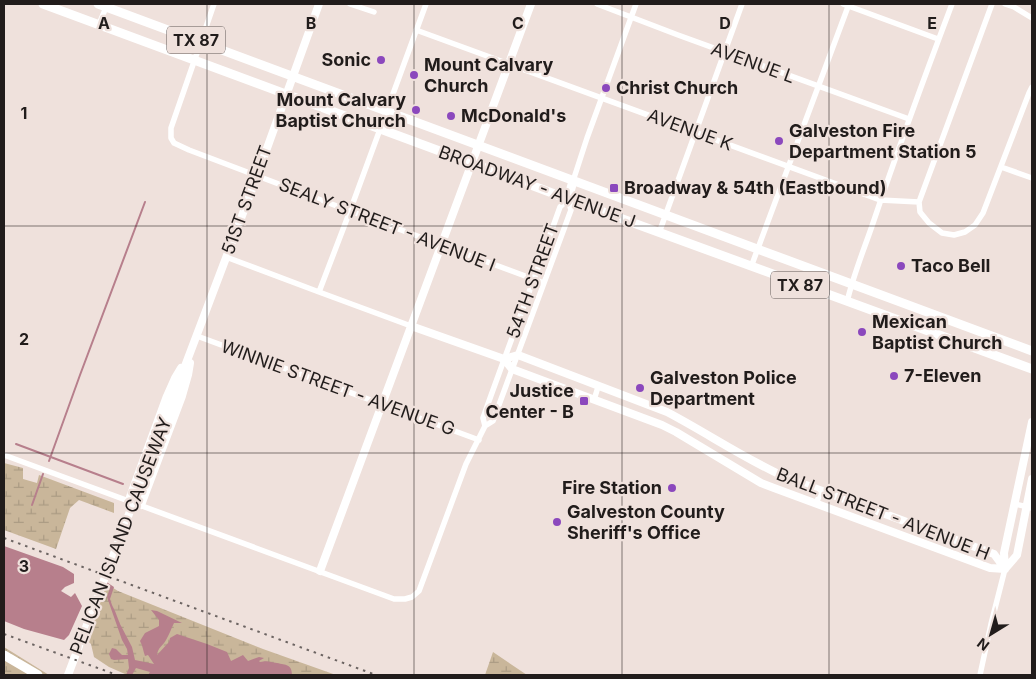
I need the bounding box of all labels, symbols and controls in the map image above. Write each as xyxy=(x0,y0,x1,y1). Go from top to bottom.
text: A xyxy=(98,13,110,33)
text: B xyxy=(306,13,316,33)
text: C xyxy=(512,13,524,33)
text: D xyxy=(719,13,731,33)
text: E xyxy=(927,13,937,33)
road number: TX 87 xyxy=(167,26,225,54)
street label: AVENUE L xyxy=(708,38,798,87)
place label: Sonic xyxy=(322,49,371,70)
marker: Sonic xyxy=(375,54,387,66)
place label: Mount Calvary Church xyxy=(424,54,554,96)
marker: Mount Calvary Church xyxy=(408,69,420,81)
place label: Christ Church xyxy=(616,77,738,98)
marker: Christ Church xyxy=(600,82,612,94)
place label: Mount Calvary Baptist Church xyxy=(275,89,406,131)
text: 1 xyxy=(21,103,27,123)
marker: Mount Calvary Baptist Church xyxy=(410,104,422,116)
street label: AVENUE K xyxy=(645,104,736,155)
place label: McDonald's xyxy=(461,105,566,126)
marker: McDonald's xyxy=(445,110,457,122)
place label: Galveston Fire Department Station 5 xyxy=(789,120,977,162)
marker: Galveston Fire Department Station 5 xyxy=(773,135,785,147)
street label: BROADWAY - AVENUE J xyxy=(436,141,638,232)
street label: 51ST STREET xyxy=(217,142,276,257)
street label: SEALY STREET - AVENUE I xyxy=(276,173,498,276)
place label: Broadway & 54th (Eastbound) xyxy=(624,177,887,198)
marker: Broadway & 54th (Eastbound) xyxy=(608,182,620,194)
street label: 54TH STREET xyxy=(502,221,563,341)
place label: Taco Bell xyxy=(911,255,990,276)
marker: Taco Bell xyxy=(895,260,907,272)
road number: TX 87 xyxy=(771,272,829,298)
place label: Mexican Baptist Church xyxy=(872,311,1003,353)
marker: Mexican Baptist Church xyxy=(856,326,868,338)
text: 2 xyxy=(19,329,29,349)
street label: WINNIE STREET - AVENUE G xyxy=(218,335,458,440)
place label: 7-Eleven xyxy=(904,365,982,386)
place label: Galveston Police Department xyxy=(650,367,797,409)
marker: 7-Eleven xyxy=(888,370,900,382)
place label: Justice Center - B xyxy=(485,380,574,422)
marker: Galveston Police Department xyxy=(634,382,646,394)
marker: Justice Center - B xyxy=(578,395,590,407)
street label: PELICAN ISLAND CAUSEWAY xyxy=(66,414,176,657)
street label: BALL STREET - AVENUE H xyxy=(774,463,993,564)
place label: Fire Station xyxy=(562,477,662,498)
marker: Fire Station xyxy=(666,482,678,494)
place label: Galveston County Sheriff's Office xyxy=(567,501,725,543)
marker: Galveston County Sheriff's Office xyxy=(551,516,563,528)
text: 3 xyxy=(19,556,29,576)
north arrow xyxy=(966,609,1016,659)
text: N xyxy=(973,635,992,655)

